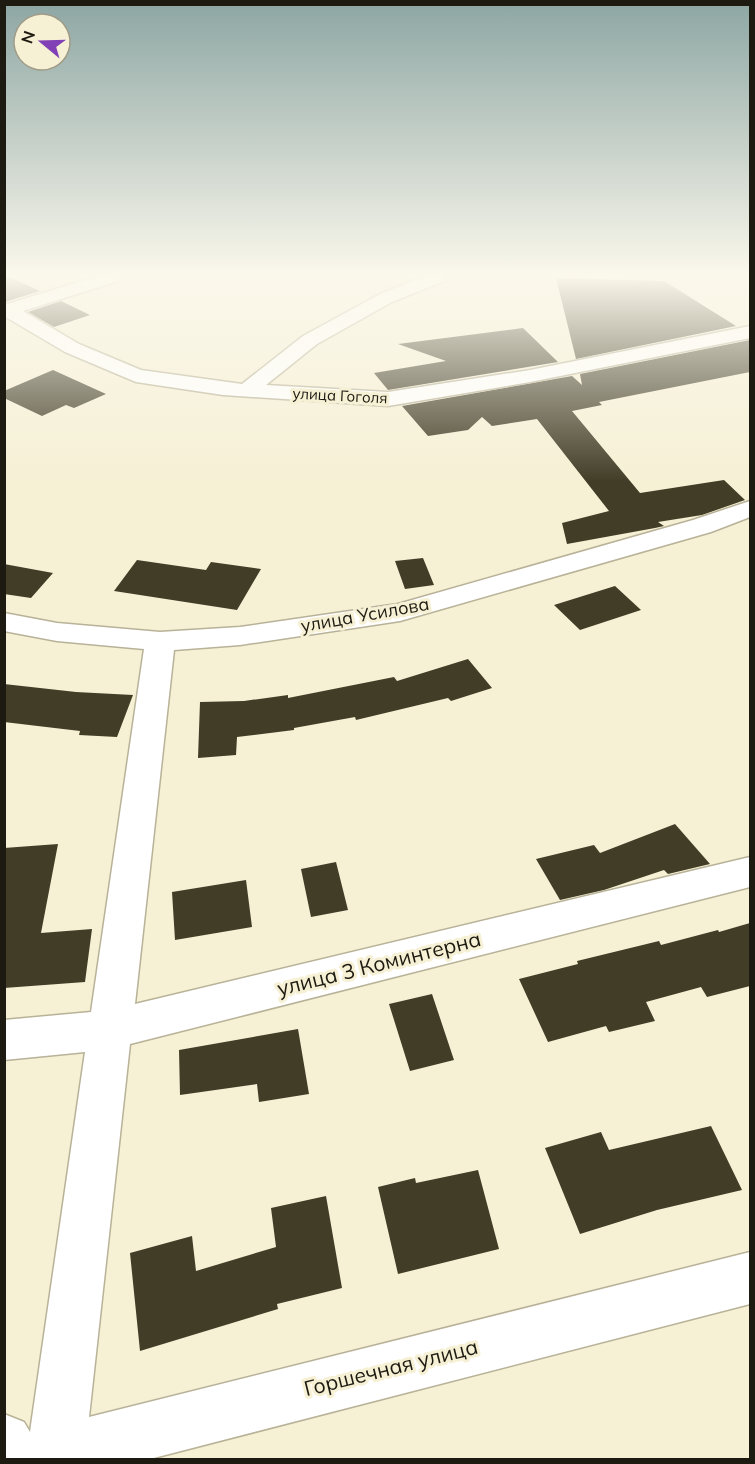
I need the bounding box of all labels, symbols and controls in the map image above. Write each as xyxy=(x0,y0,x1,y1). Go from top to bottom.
north arrow xyxy=(12,12,72,72)
text: N xyxy=(16,28,39,46)
street label: улица Гоголя xyxy=(292,384,388,407)
street label: улица Усилова xyxy=(299,592,431,637)
street label: улица 3 Коминтерна xyxy=(274,925,483,1001)
street label: Горшечная улица xyxy=(301,1333,480,1401)

